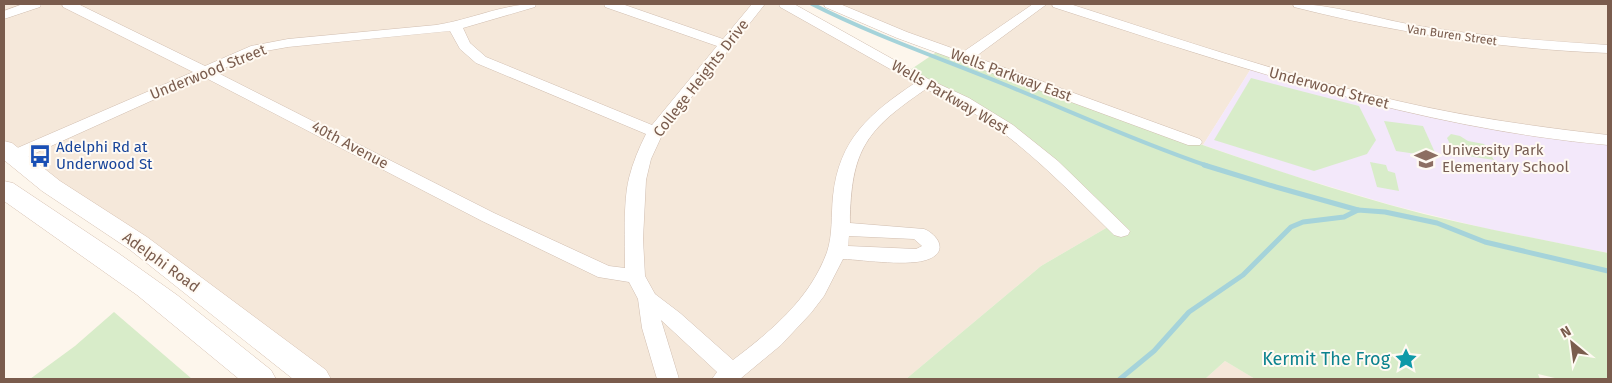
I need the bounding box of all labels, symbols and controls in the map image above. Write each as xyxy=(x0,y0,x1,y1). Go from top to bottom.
street label: College Heights Drive xyxy=(650,16,752,140)
street label: Van Buren Street xyxy=(1406,22,1499,48)
street label: Underwood Street xyxy=(147,40,269,103)
street label: Wells Parkway East xyxy=(948,45,1075,106)
street label: Wells Parkway West xyxy=(888,56,1012,138)
street label: Underwood Street xyxy=(1267,63,1392,113)
street label: 40th Avenue xyxy=(309,117,391,173)
place label: Adelphi Rd at Underwood St xyxy=(56,138,153,173)
place label: University Park Elementary School xyxy=(1442,141,1570,176)
bus stop icon: Adelphi Rd at Underwood St xyxy=(27,143,53,169)
school or university icon: University Park Elementary School xyxy=(1413,146,1439,172)
street label: Adelphi Road xyxy=(119,228,203,296)
north arrow xyxy=(1547,318,1597,368)
text: N xyxy=(1558,322,1574,342)
place icon: Kermit The Frog xyxy=(1393,346,1419,372)
place label: Kermit The Frog xyxy=(1262,348,1391,370)

